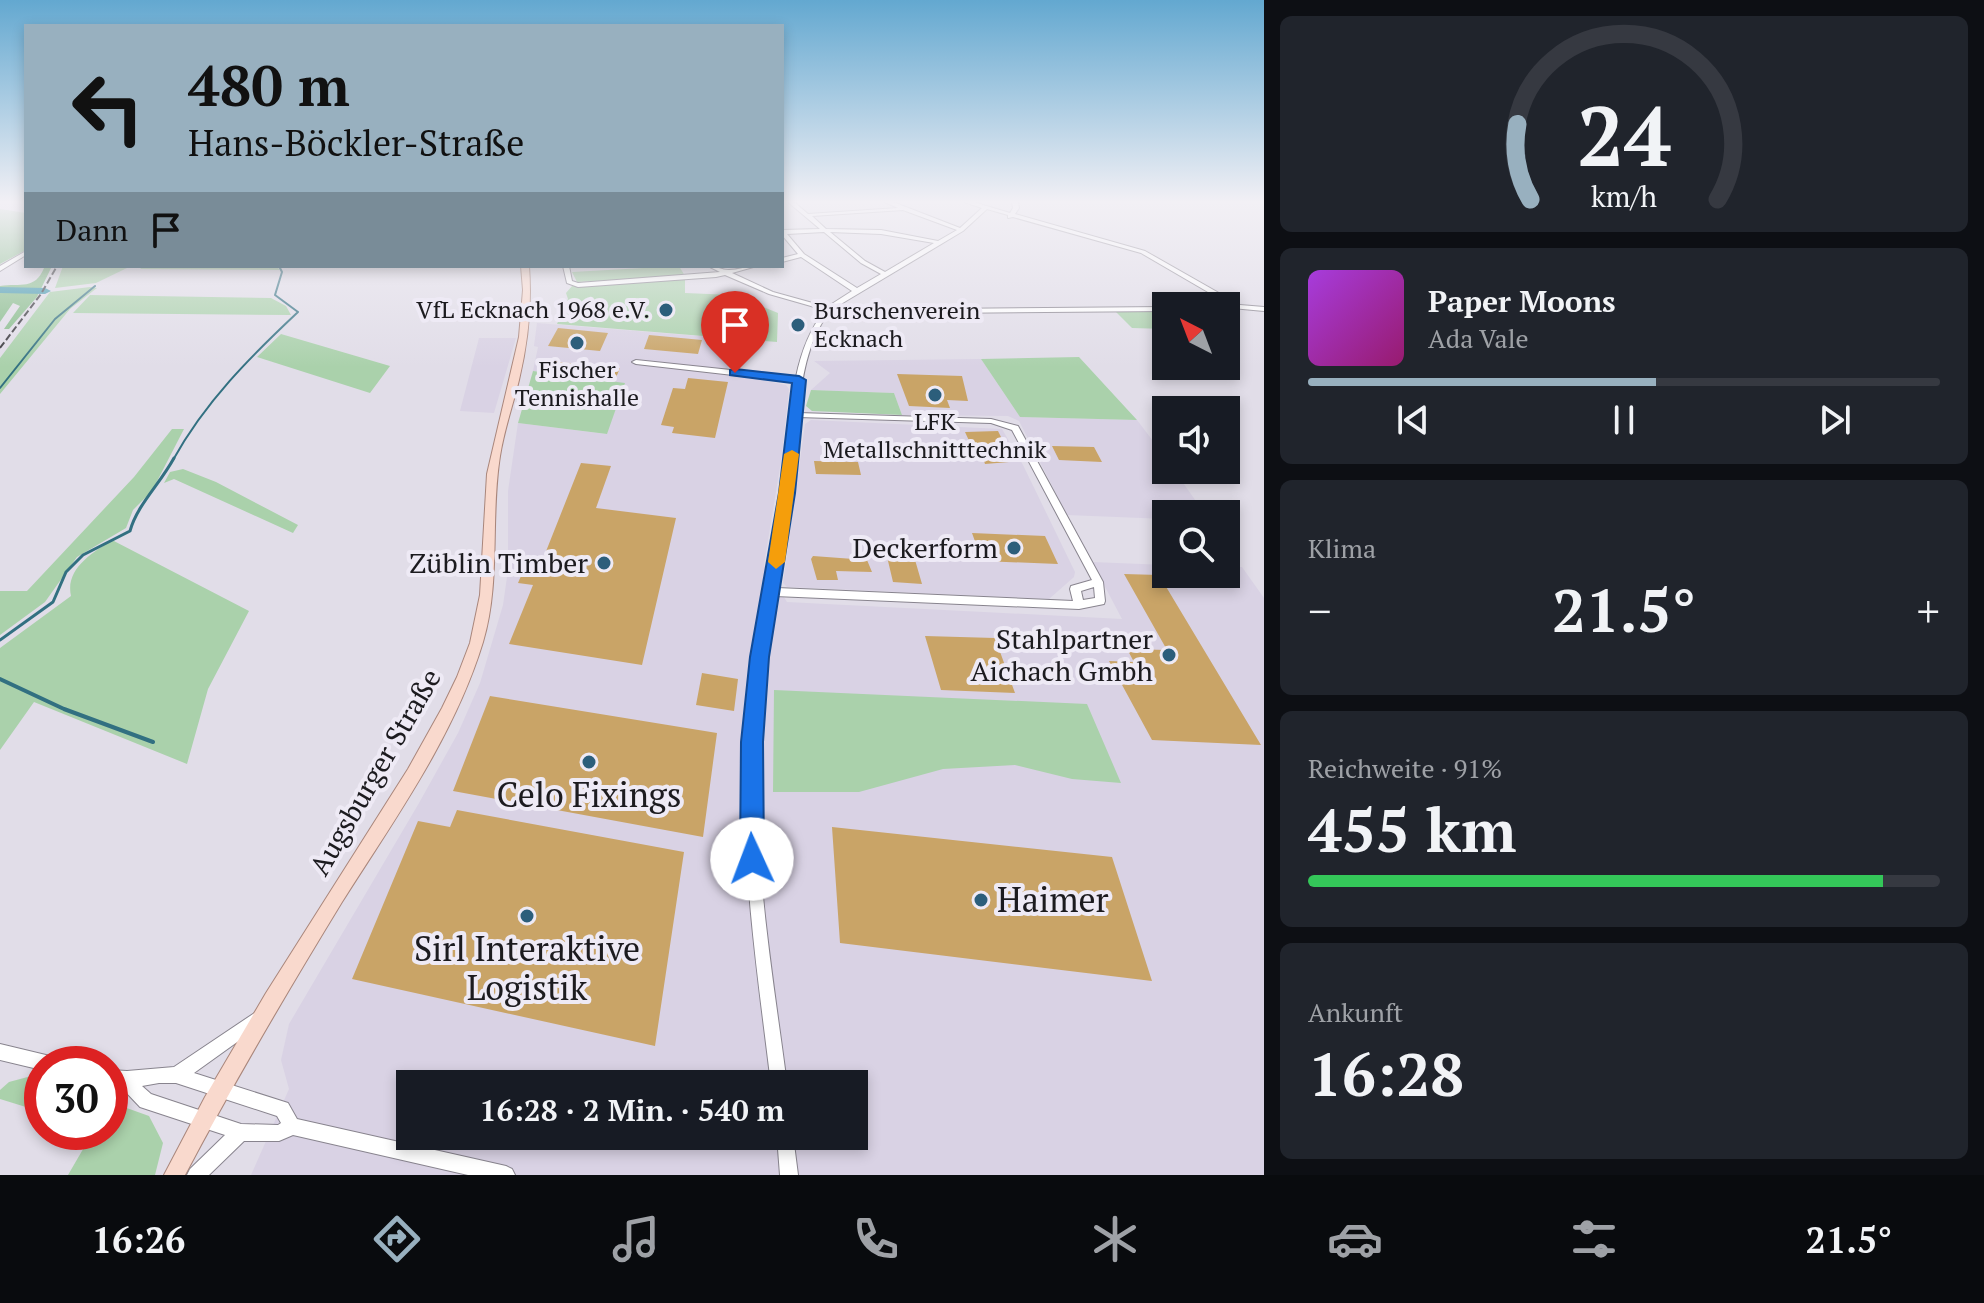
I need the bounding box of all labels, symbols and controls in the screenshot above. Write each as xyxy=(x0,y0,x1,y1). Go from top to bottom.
text: 480 m xyxy=(188,48,350,122)
icon: left xyxy=(56,56,160,160)
text: 24 xyxy=(1577,79,1671,189)
text: Hans-Böckler-Straße xyxy=(188,119,524,166)
text: km/h xyxy=(1591,177,1657,215)
icon: arrive xyxy=(144,208,188,252)
text: Dann xyxy=(56,210,128,250)
text: Paper Moons xyxy=(1428,281,1616,321)
pin xyxy=(701,291,769,373)
north arrow xyxy=(1152,292,1240,380)
map controls xyxy=(1152,292,1240,588)
place label: VfL Ecknach 1968 e.V. xyxy=(416,293,650,325)
place label: Burschenverein Ecknach xyxy=(814,294,980,354)
marker: VfL Ecknach 1968 e.V. xyxy=(657,301,675,319)
icon: arrive xyxy=(713,303,757,347)
marker: Burschenverein Ecknach xyxy=(789,316,807,334)
text: Ada Vale xyxy=(1428,321,1529,355)
marker: Fischer Tennishalle xyxy=(568,334,586,352)
place label: Fischer Tennishalle xyxy=(515,353,639,413)
marker: LFK Metallschnitttechnik xyxy=(926,386,944,404)
button: sound xyxy=(1152,396,1240,484)
icon: previous xyxy=(1391,398,1435,442)
icon: pause xyxy=(1602,398,1646,442)
icon: next xyxy=(1813,398,1857,442)
place label: LFK Metallschnitttechnik xyxy=(823,405,1047,465)
button: search xyxy=(1152,500,1240,588)
place label: Deckerform xyxy=(853,529,998,566)
text: Klima xyxy=(1308,531,1376,565)
marker: Deckerform xyxy=(1005,539,1023,557)
place label: Züblin Timber xyxy=(409,544,588,581)
marker: Züblin Timber xyxy=(595,554,613,572)
text: 21.5° xyxy=(1552,570,1696,649)
text: − xyxy=(1308,581,1331,640)
text: + xyxy=(1917,581,1940,640)
place label: Stahlpartner Aichach Gmbh xyxy=(970,620,1153,689)
marker: Stahlpartner Aichach Gmbh xyxy=(1160,646,1178,664)
street label: Augsburger Straße xyxy=(300,662,449,882)
text: Reichweite · 91% xyxy=(1308,751,1502,785)
marker: Celo Fixings xyxy=(580,753,598,771)
place label: Celo Fixings xyxy=(497,772,681,817)
text: 455 km xyxy=(1308,790,1516,869)
position arrow xyxy=(710,817,794,901)
place label: Haimer xyxy=(997,877,1109,922)
marker: Haimer xyxy=(972,891,990,909)
marker: Sirl Interaktive Logistik xyxy=(518,907,536,925)
place label: Sirl Interaktive Logistik xyxy=(414,926,640,1010)
text: Ankunft xyxy=(1308,995,1403,1029)
text: 16:28 xyxy=(1308,1034,1464,1113)
speed limit sign: 30 xyxy=(24,1046,128,1150)
text: 16:28 · 2 Min. · 540 m xyxy=(480,1090,784,1130)
icon: directions xyxy=(369,1211,425,1267)
icon: music xyxy=(608,1211,664,1267)
icon: phone xyxy=(848,1211,904,1267)
icon: climate xyxy=(1087,1211,1143,1267)
icon: car xyxy=(1327,1211,1383,1267)
icon: filters xyxy=(1566,1211,1622,1267)
text: 16:26 xyxy=(92,1216,185,1263)
text: 21.5° xyxy=(1806,1216,1892,1263)

